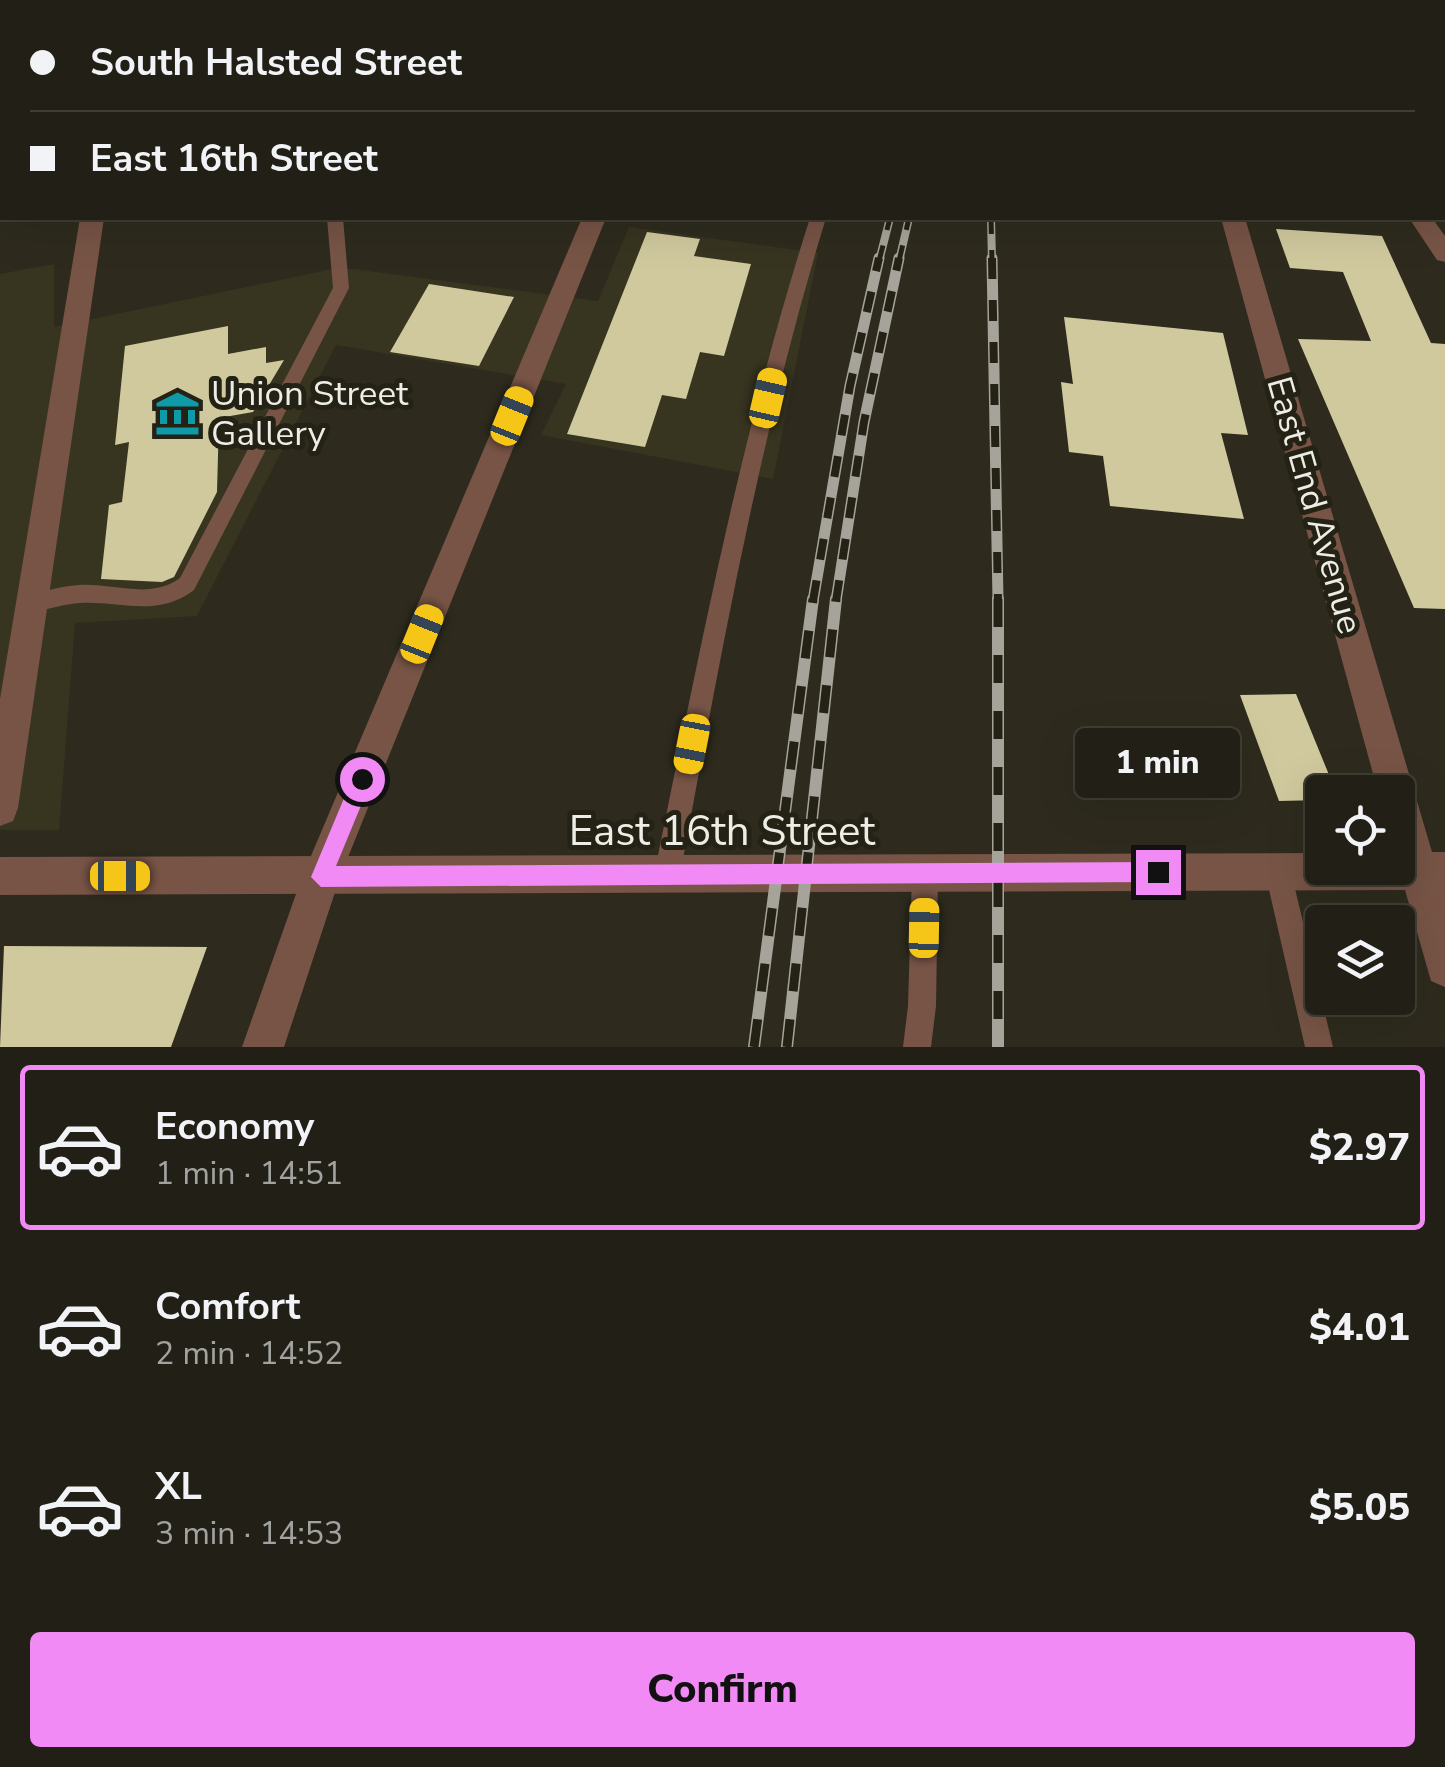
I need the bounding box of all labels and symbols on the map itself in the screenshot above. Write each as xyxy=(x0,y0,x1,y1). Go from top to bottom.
car xyxy=(747,365,789,431)
place label: Union Street Gallery xyxy=(211,370,409,457)
street label: East End Avenue xyxy=(1255,371,1374,639)
car xyxy=(487,383,537,449)
museum icon: Union Street Gallery xyxy=(154,389,202,437)
car xyxy=(397,601,447,667)
car xyxy=(672,712,712,776)
callout: 1 min xyxy=(1076,727,1240,797)
route start xyxy=(340,757,385,802)
street label: East 16th Street xyxy=(569,803,875,860)
route end xyxy=(1136,850,1181,895)
car xyxy=(90,861,150,891)
car xyxy=(908,898,940,958)

